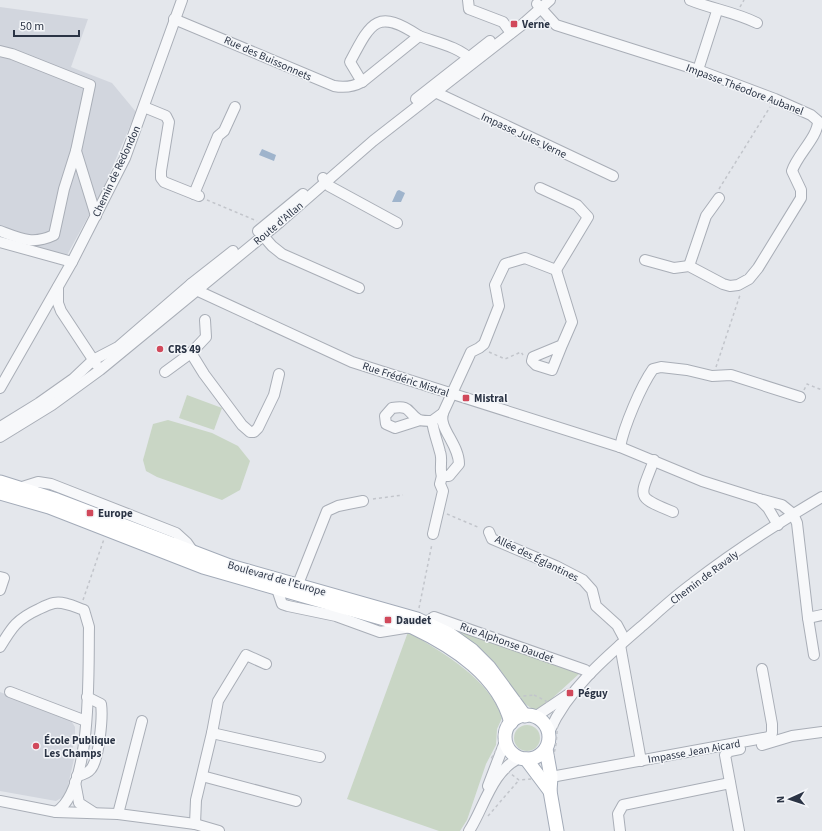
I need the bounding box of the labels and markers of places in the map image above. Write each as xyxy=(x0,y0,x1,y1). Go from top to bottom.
place label: Verne xyxy=(521,17,550,32)
marker: Verne xyxy=(509,19,519,29)
place label: CRS 49 xyxy=(168,342,201,357)
marker: CRS 49 xyxy=(155,344,165,354)
place label: Mistral xyxy=(474,391,508,406)
marker: Mistral xyxy=(461,393,471,403)
place label: Europe xyxy=(98,506,133,521)
marker: Europe xyxy=(85,508,95,518)
place label: Daudet xyxy=(396,613,432,628)
marker: Daudet xyxy=(383,615,393,625)
place label: Péguy xyxy=(578,686,608,701)
marker: Péguy xyxy=(565,688,575,698)
place label: École Publique Les Champs xyxy=(44,733,116,761)
marker: École Publique Les Champs xyxy=(31,741,41,751)

